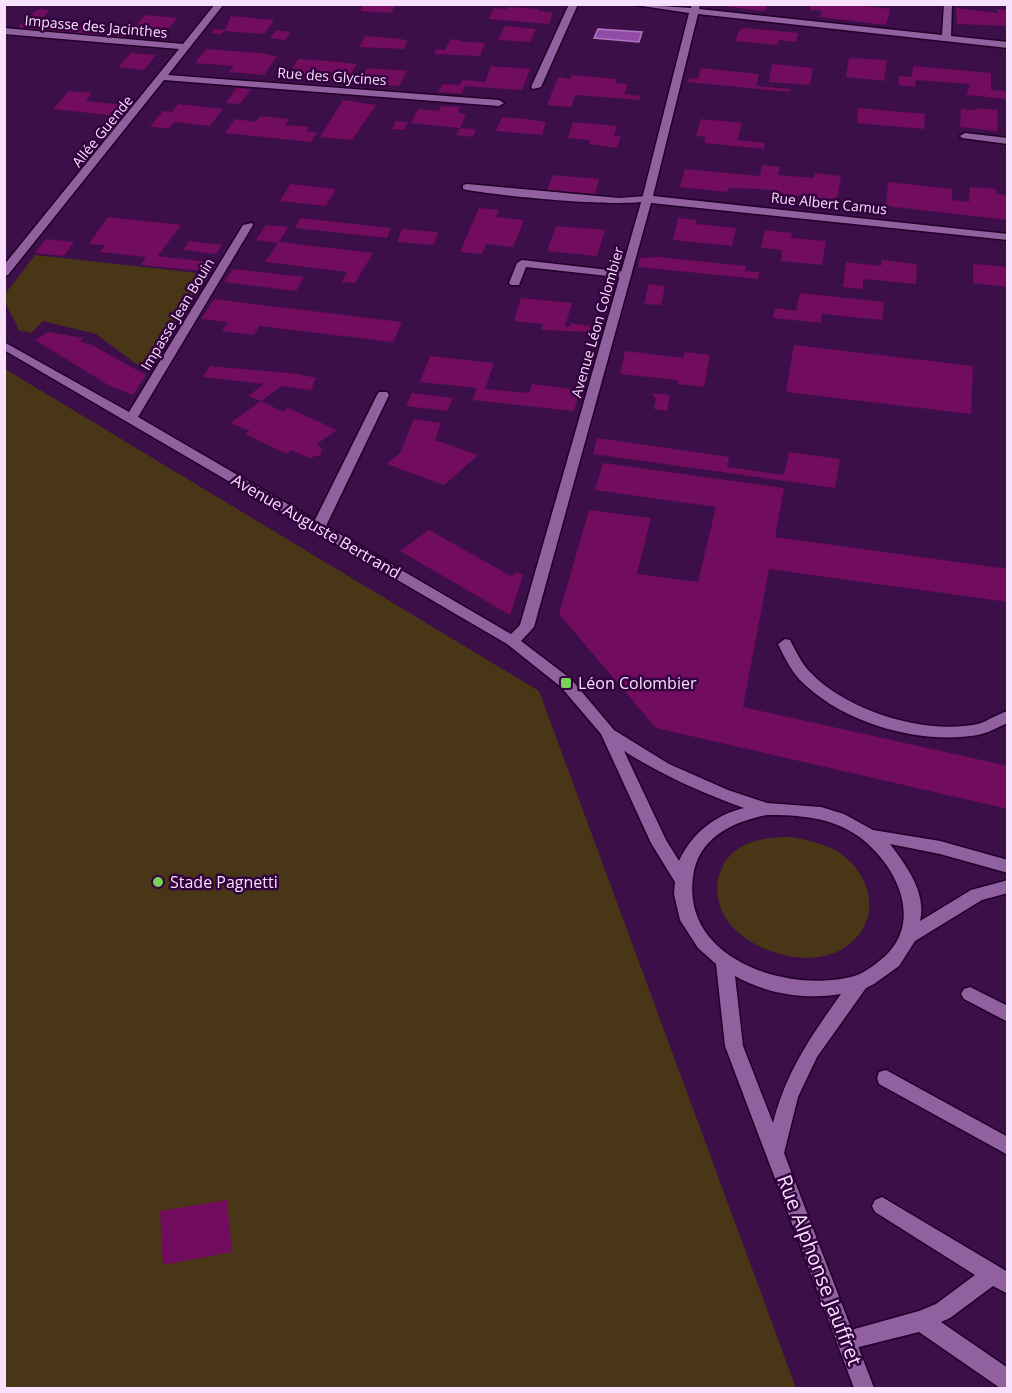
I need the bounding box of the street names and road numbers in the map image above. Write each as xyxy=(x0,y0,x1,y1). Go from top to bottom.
street label: Impasse des Jacinthes xyxy=(24,10,169,42)
street label: Rue des Glycines xyxy=(277,63,388,89)
street label: Allée Guende xyxy=(67,91,137,171)
street label: Rue Albert Camus xyxy=(770,187,888,219)
street label: Avenue Léon Colombier xyxy=(566,244,628,400)
street label: Impasse Jean Bouin xyxy=(136,254,218,374)
street label: Avenue Auguste Bertrand xyxy=(228,469,404,583)
street label: Rue Alphonse Jauffret xyxy=(771,1171,869,1369)

